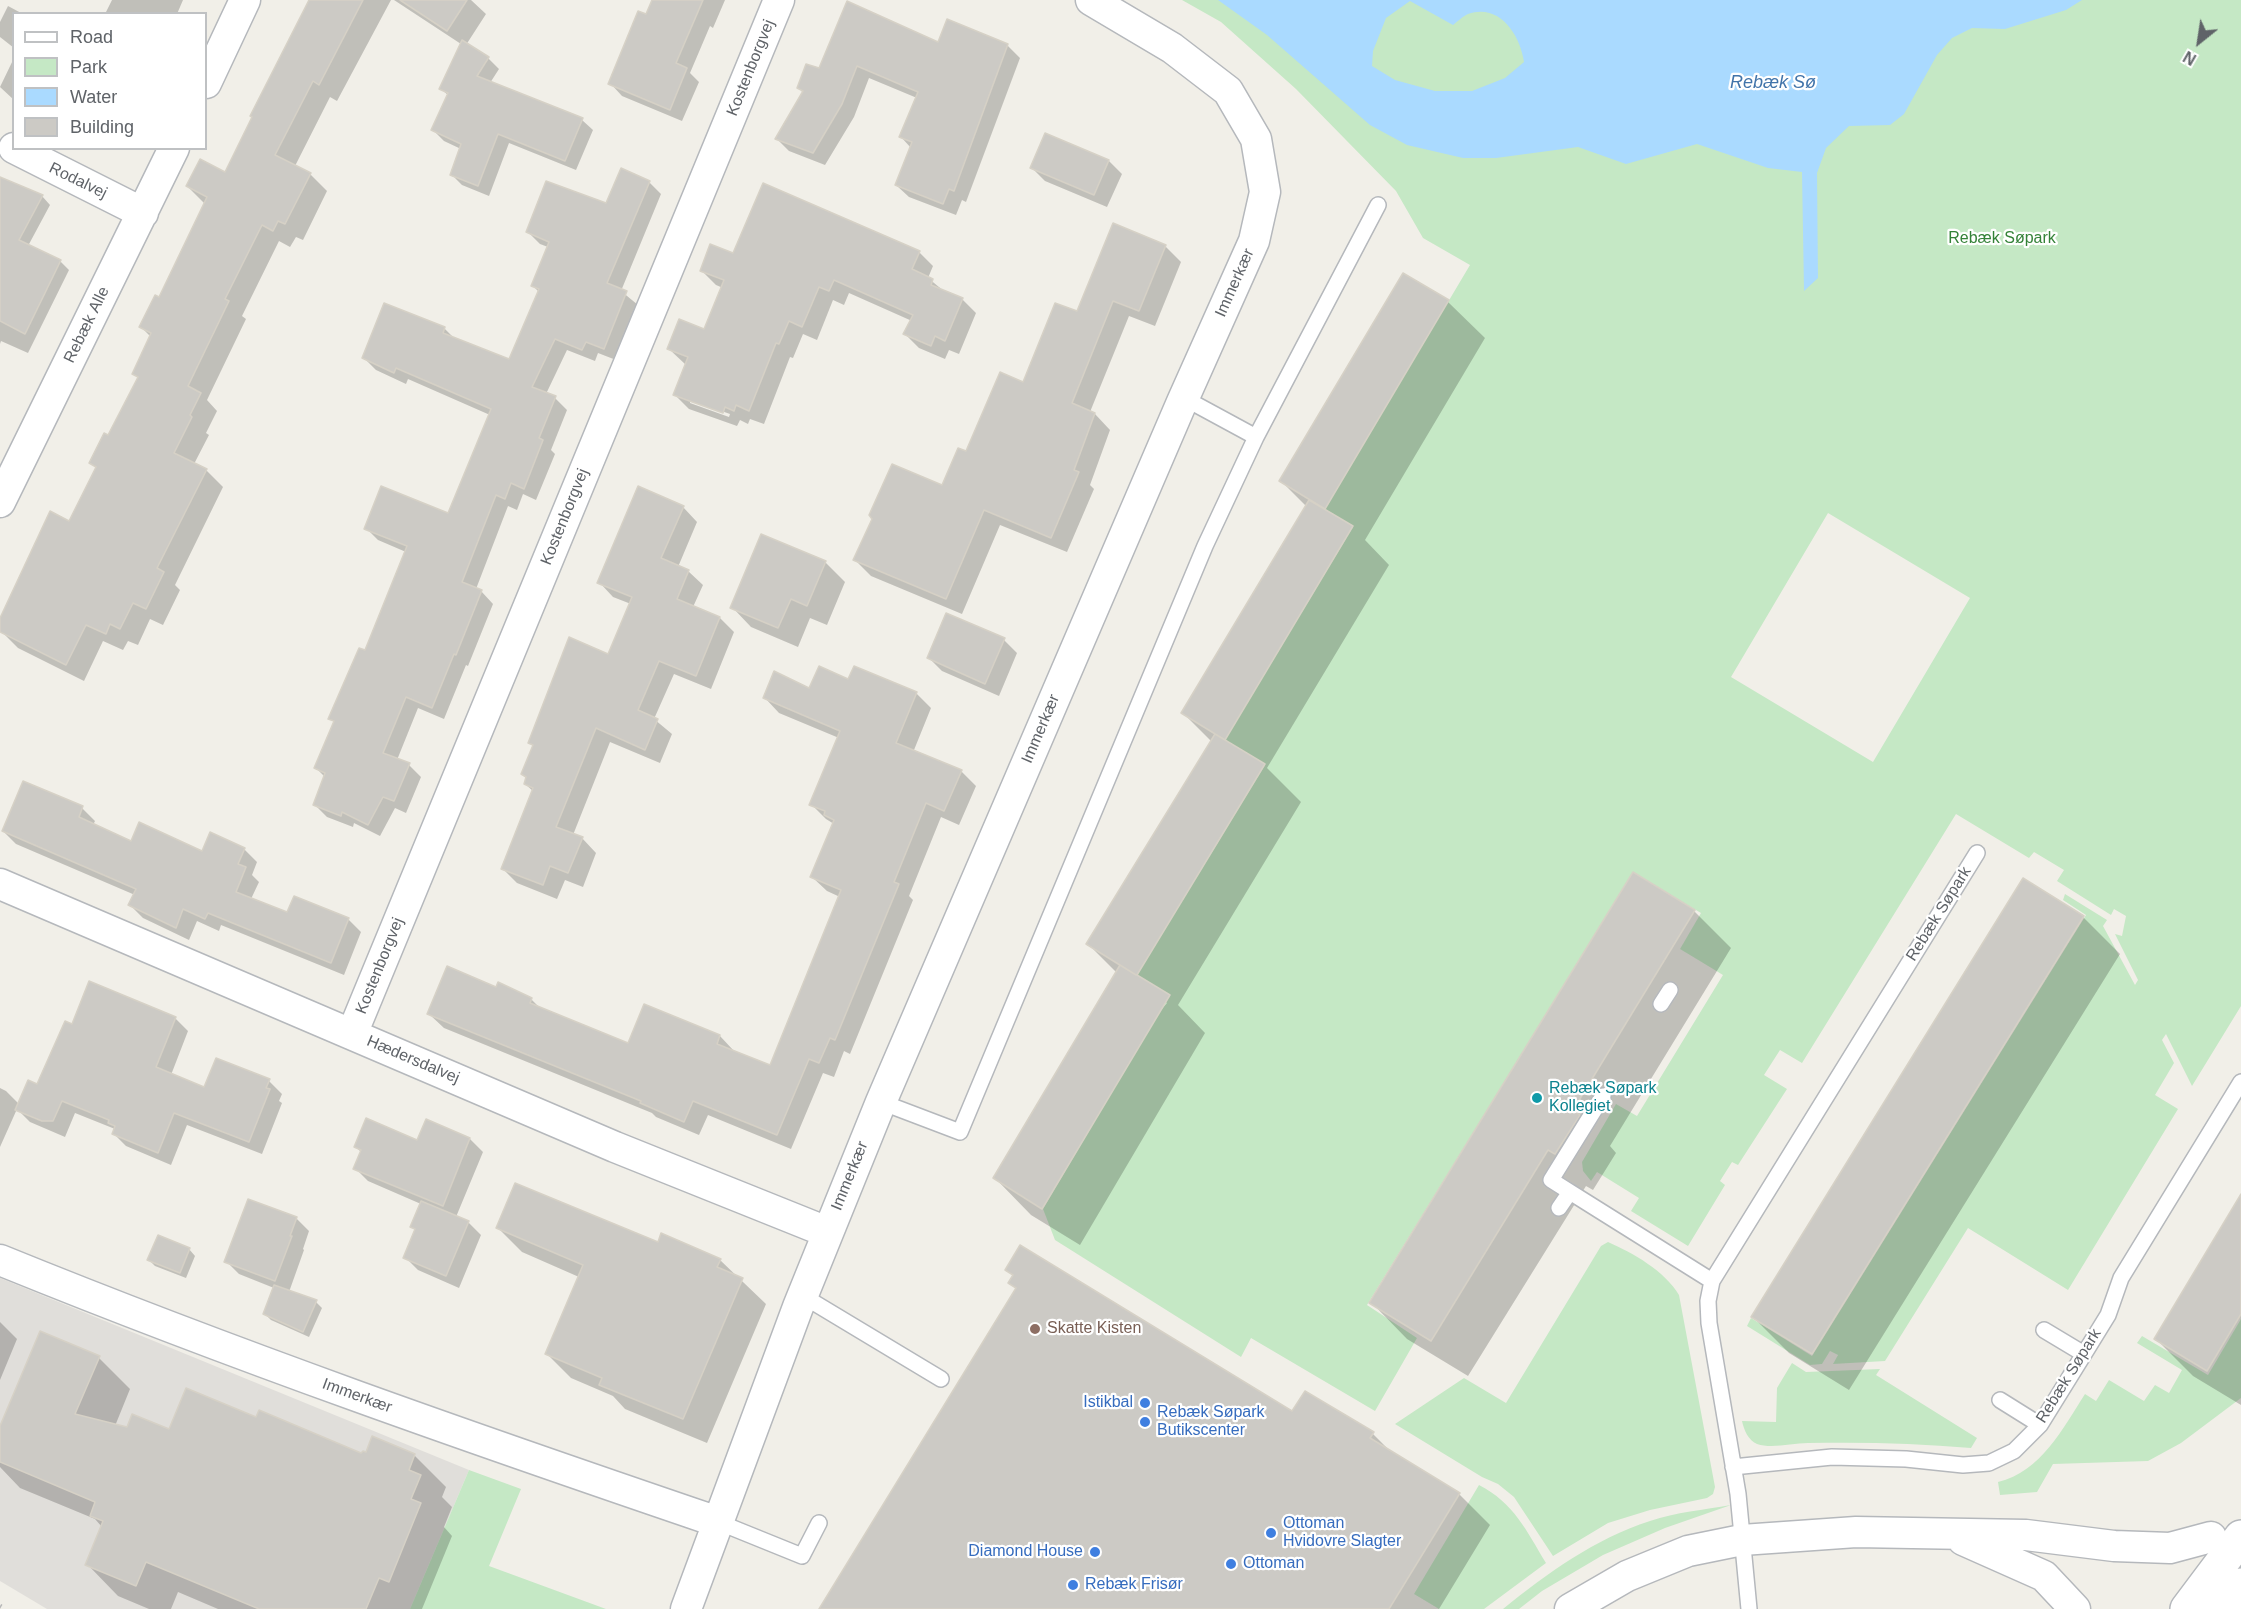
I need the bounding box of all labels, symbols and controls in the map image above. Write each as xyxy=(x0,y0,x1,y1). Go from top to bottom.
legend xyxy=(12,12,207,150)
north arrow xyxy=(2169,12,2229,72)
street label: Kostenborgvej xyxy=(723,17,779,119)
text: Road xyxy=(70,27,113,47)
text: N xyxy=(2180,48,2199,68)
text: Park xyxy=(70,57,107,77)
water label: Rebæk Sø xyxy=(1730,72,1816,94)
text: Water xyxy=(70,87,117,107)
text: Building xyxy=(70,117,134,137)
street label: Rodalvej xyxy=(46,159,110,203)
park label: Rebæk Søpark xyxy=(1948,229,2056,249)
street label: Immerkær xyxy=(1211,246,1259,320)
street label: Rebæk Alle xyxy=(60,284,114,366)
street label: Kostenborgvej xyxy=(537,466,593,568)
street label: Immerkær xyxy=(1018,692,1064,766)
street label: Rebæk Søpark xyxy=(1902,863,1976,965)
street label: Kostenborgvej xyxy=(352,915,408,1017)
street label: Hædersdalvej xyxy=(364,1032,462,1088)
place label: Rebæk Søpark Kollegiet xyxy=(1549,1079,1657,1117)
marker: Rebæk Søpark Kollegiet xyxy=(1530,1091,1544,1105)
street label: Immerkær xyxy=(827,1139,873,1213)
place label: Skatte Kisten xyxy=(1047,1319,1141,1339)
marker: Skatte Kisten xyxy=(1028,1322,1042,1336)
street label: Rebæk Søpark xyxy=(2032,1325,2106,1427)
street label: Immerkær xyxy=(319,1375,395,1417)
place label: Istikbal xyxy=(1083,1393,1133,1413)
marker: Istikbal xyxy=(1138,1396,1152,1410)
place label: Rebæk Søpark Butikscenter xyxy=(1157,1403,1265,1441)
marker: Rebæk Søpark Butikscenter xyxy=(1138,1415,1152,1429)
place label: Ottoman Hvidovre Slagter xyxy=(1283,1514,1401,1552)
marker: Ottoman Hvidovre Slagter xyxy=(1264,1526,1278,1540)
place label: Diamond House xyxy=(968,1542,1083,1562)
marker: Diamond House xyxy=(1088,1545,1102,1559)
place label: Ottoman xyxy=(1243,1554,1304,1574)
marker: Ottoman xyxy=(1224,1557,1238,1571)
place label: Rebæk Frisør xyxy=(1085,1575,1183,1595)
marker: Rebæk Frisør xyxy=(1066,1578,1080,1592)

